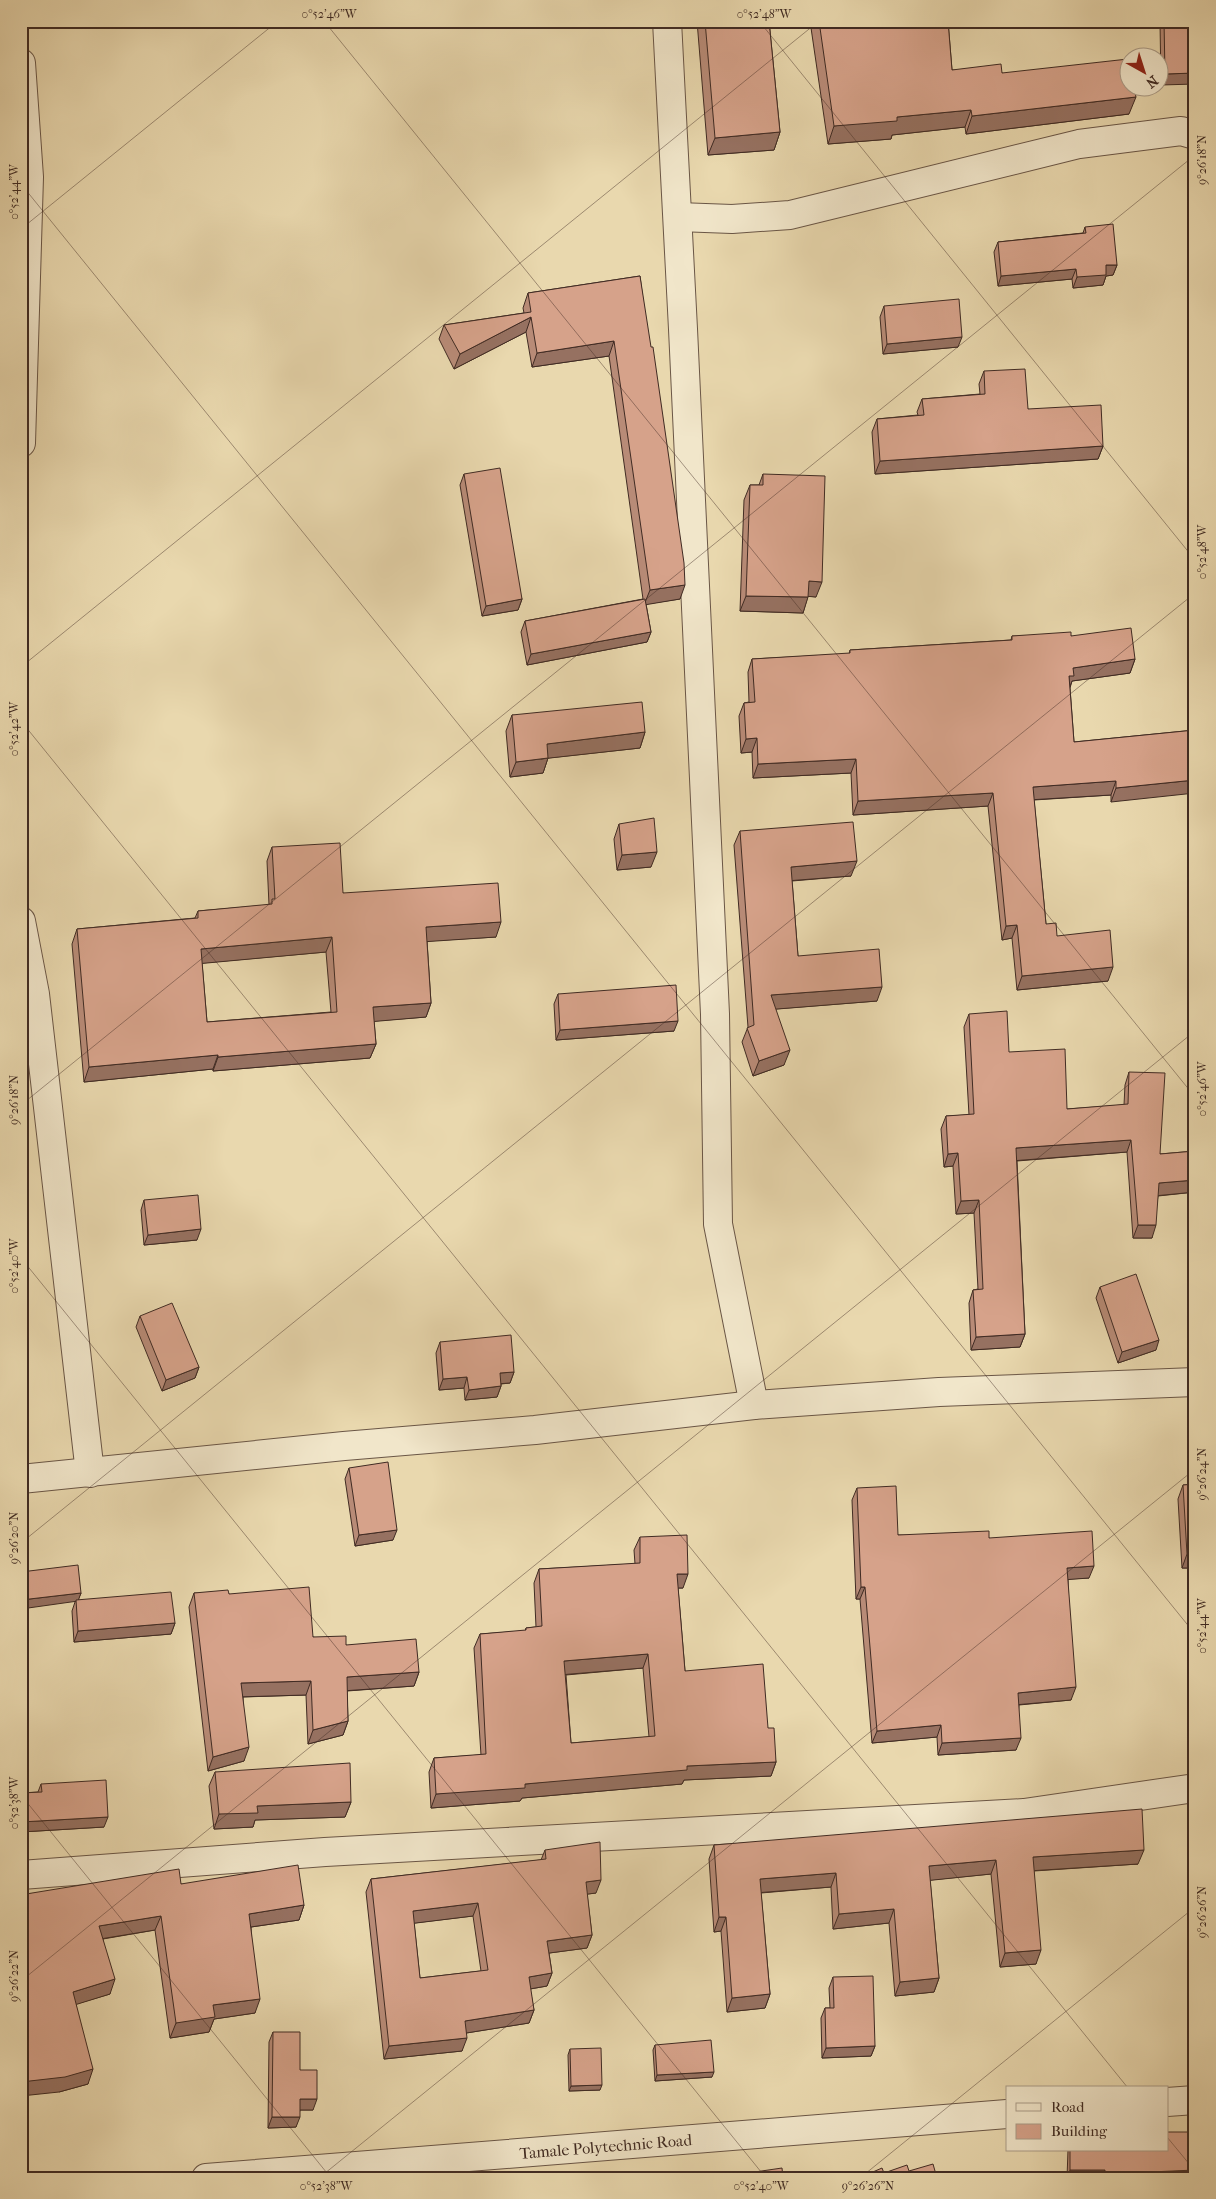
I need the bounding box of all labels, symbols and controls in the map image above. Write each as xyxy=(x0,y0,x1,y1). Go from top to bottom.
text: 0°52'46"W xyxy=(302,7,358,21)
text: 0°52'48"W xyxy=(737,7,792,21)
north arrow xyxy=(1118,48,1168,98)
text: N xyxy=(1142,72,1161,92)
text: 9°26'18"N xyxy=(1195,135,1209,185)
text: 0°52'44"W xyxy=(7,163,21,220)
text: 0°52'48"W xyxy=(1195,524,1209,579)
text: 0°52'42"W xyxy=(7,700,21,756)
text: 0°52'46"W xyxy=(1195,1060,1209,1116)
text: 9°26'18"N xyxy=(7,1075,21,1125)
text: 0°52'40"W xyxy=(7,1237,21,1294)
text: 9°26'24"N xyxy=(1195,1448,1209,1500)
text: 9°26'20"N xyxy=(7,1512,21,1564)
text: 0°52'44"W xyxy=(1195,1597,1209,1654)
text: 0°52'38"W xyxy=(7,1776,21,1829)
text: 9°26'26"N xyxy=(1195,1886,1209,1938)
text: 9°26'22"N xyxy=(7,1950,21,2002)
legend xyxy=(1006,2086,1168,2152)
text: Road xyxy=(1051,2098,1085,2116)
text: Building xyxy=(1051,2122,1108,2140)
street label: Tamale Polytechnic Road xyxy=(519,2130,693,2163)
text: 0°52'38"W xyxy=(300,2179,353,2193)
text: 0°52'40"W xyxy=(733,2179,790,2193)
text: 9°26'26"N xyxy=(842,2179,894,2193)

